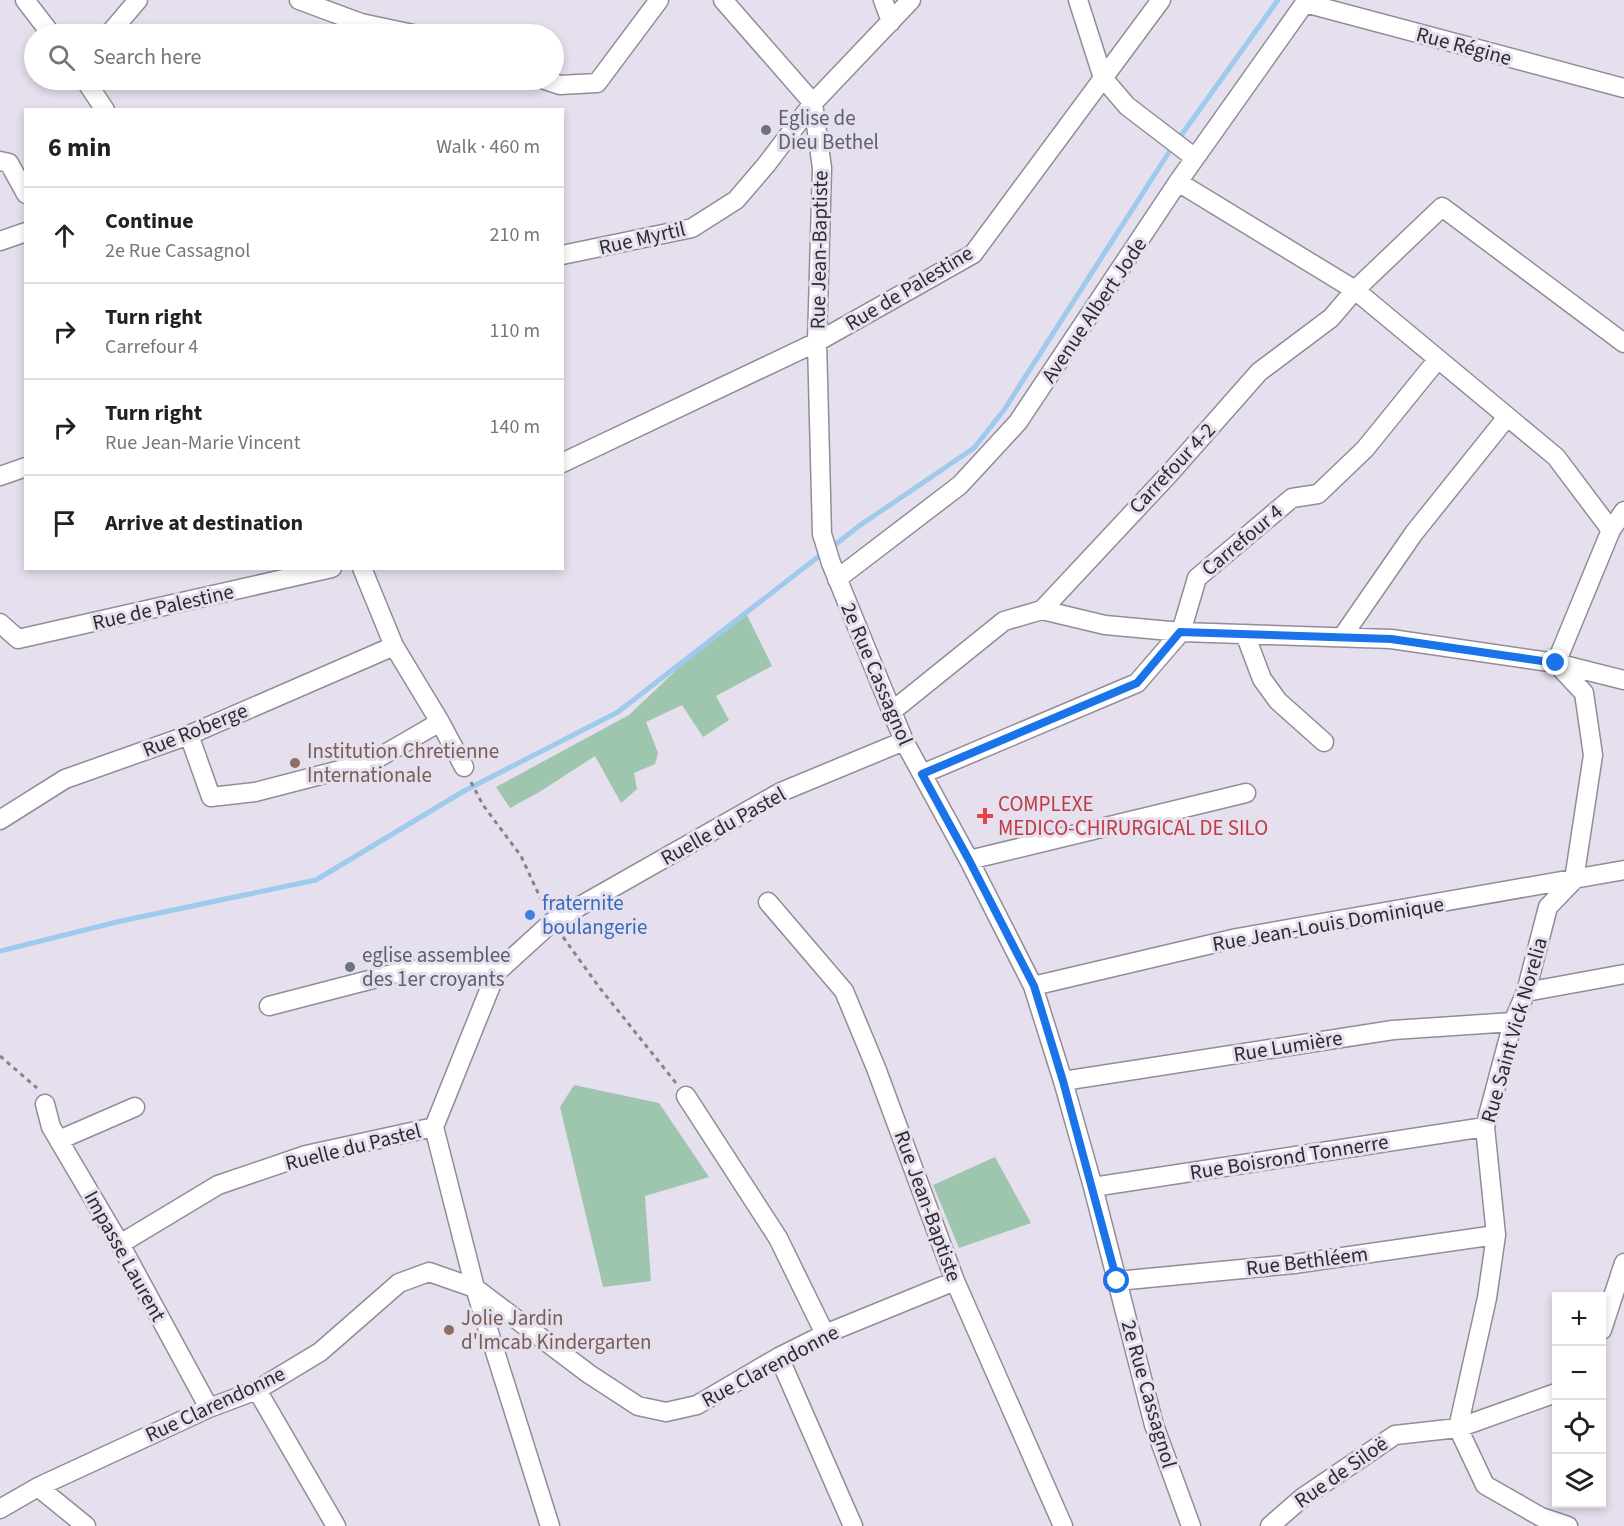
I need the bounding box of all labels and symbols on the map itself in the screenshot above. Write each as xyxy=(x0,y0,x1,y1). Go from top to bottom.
street label: Rue Régine xyxy=(1413,19,1515,73)
place label: Eglise de Dieu Bethel xyxy=(778,103,879,157)
marker: Eglise de Dieu Bethel xyxy=(759,123,773,137)
street label: Rue Jean-Baptiste xyxy=(803,170,835,330)
street label: Rue Myrtil xyxy=(596,213,688,263)
street label: Avenue Albert Jode xyxy=(1034,231,1154,389)
street label: Rue de Palestine xyxy=(839,238,979,338)
street label: Carrefour 4-2 xyxy=(1122,416,1222,520)
street label: Carrefour 4 xyxy=(1195,497,1289,583)
street label: Rue de Palestine xyxy=(89,576,237,638)
street label: 2e Rue Cassagnol xyxy=(833,598,921,750)
route end xyxy=(1542,649,1568,675)
street label: Rue Roberge xyxy=(138,695,252,765)
place label: Institution Chretienne Internationale xyxy=(307,736,499,790)
marker: Institution Chretienne Internationale xyxy=(288,756,302,770)
street label: Ruelle du Pastel xyxy=(655,779,791,873)
place label: COMPLEXE MEDICO-CHIRURGICAL DE SILO xyxy=(998,789,1268,843)
marker: COMPLEXE MEDICO-CHIRURGICAL DE SILO xyxy=(976,807,994,825)
place label: fraternite boulangerie xyxy=(542,888,647,942)
street label: Rue Jean-Louis Dominique xyxy=(1210,889,1446,959)
marker: fraternite boulangerie xyxy=(523,908,537,922)
street label: Rue Saint Vick Norelia xyxy=(1473,934,1555,1126)
place label: eglise assemblee des 1er croyants xyxy=(362,940,511,994)
marker: eglise assemblee des 1er croyants xyxy=(343,960,357,974)
street label: Rue Lumière xyxy=(1231,1023,1345,1069)
street label: Ruelle du Pastel xyxy=(282,1116,424,1178)
street label: Rue Jean-Baptiste xyxy=(887,1126,969,1286)
street label: Rue Boisrond Tonnerre xyxy=(1187,1126,1391,1188)
street label: Impasse Laurent xyxy=(77,1185,173,1327)
street label: Rue Bethléem xyxy=(1244,1239,1370,1283)
route start xyxy=(1103,1267,1129,1293)
place label: Jolie Jardin d'Imcab Kindergarten xyxy=(461,1303,651,1357)
street label: Rue Clarendonne xyxy=(696,1317,844,1415)
street label: 2e Rue Cassagnol xyxy=(1114,1317,1184,1471)
marker: Jolie Jardin d'Imcab Kindergarten xyxy=(442,1323,456,1337)
street label: Rue Clarendonne xyxy=(140,1358,290,1450)
street label: Rue de Siloë xyxy=(1288,1429,1394,1515)

